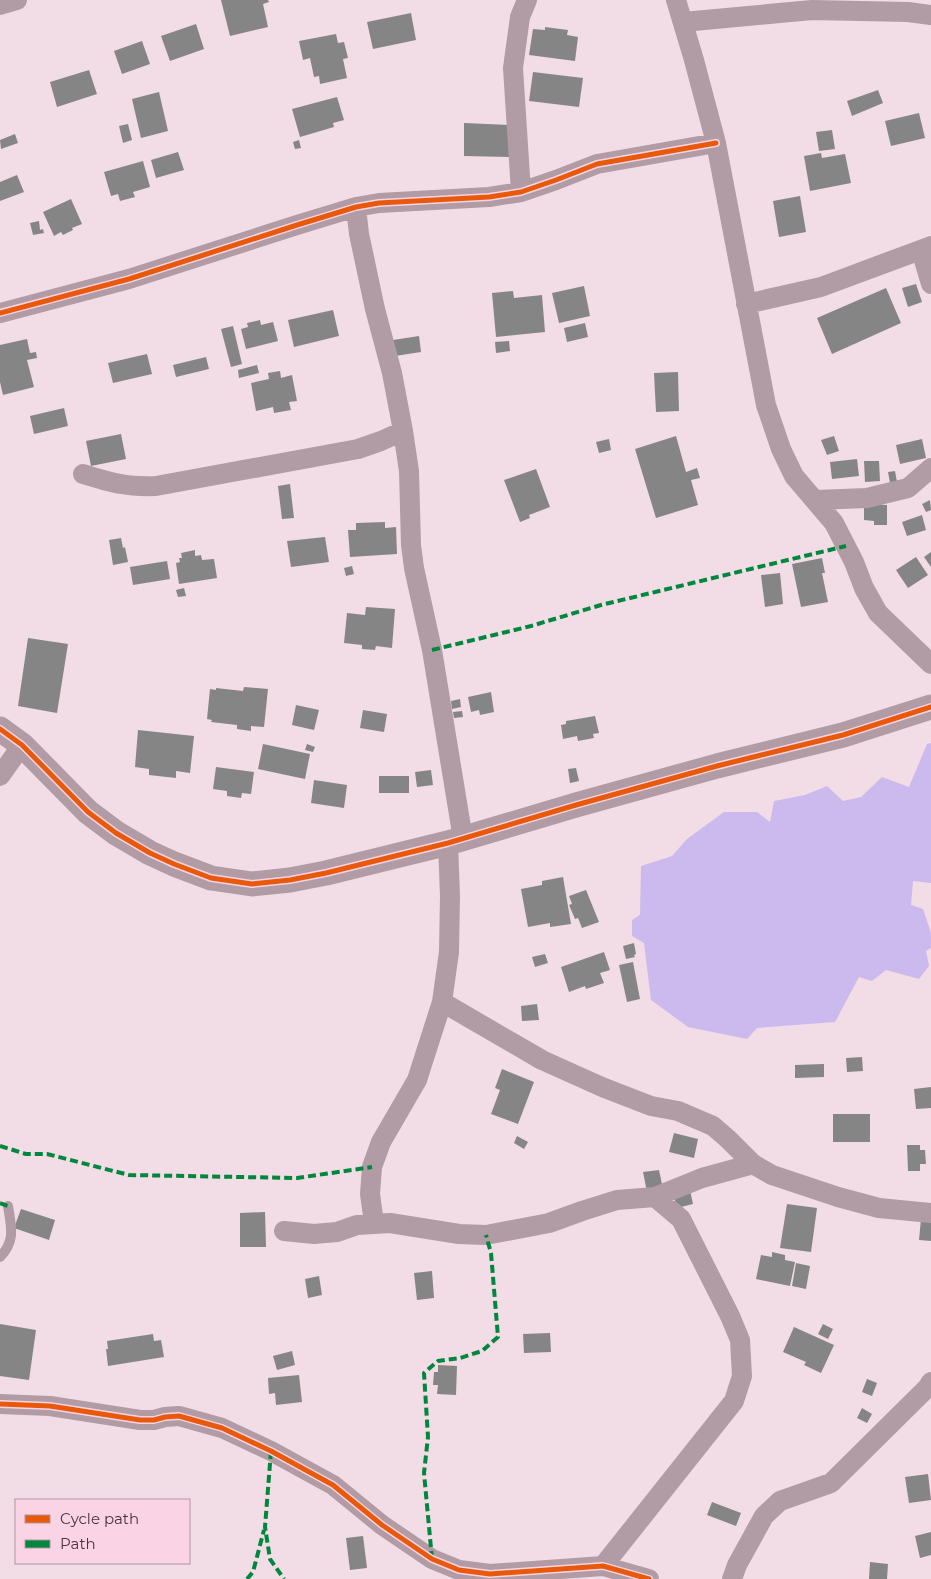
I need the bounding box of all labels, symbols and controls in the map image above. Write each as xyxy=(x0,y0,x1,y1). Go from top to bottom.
legend xyxy=(15,1499,190,1564)
text: Cycle path xyxy=(60,1509,139,1528)
text: Path xyxy=(60,1534,96,1553)

